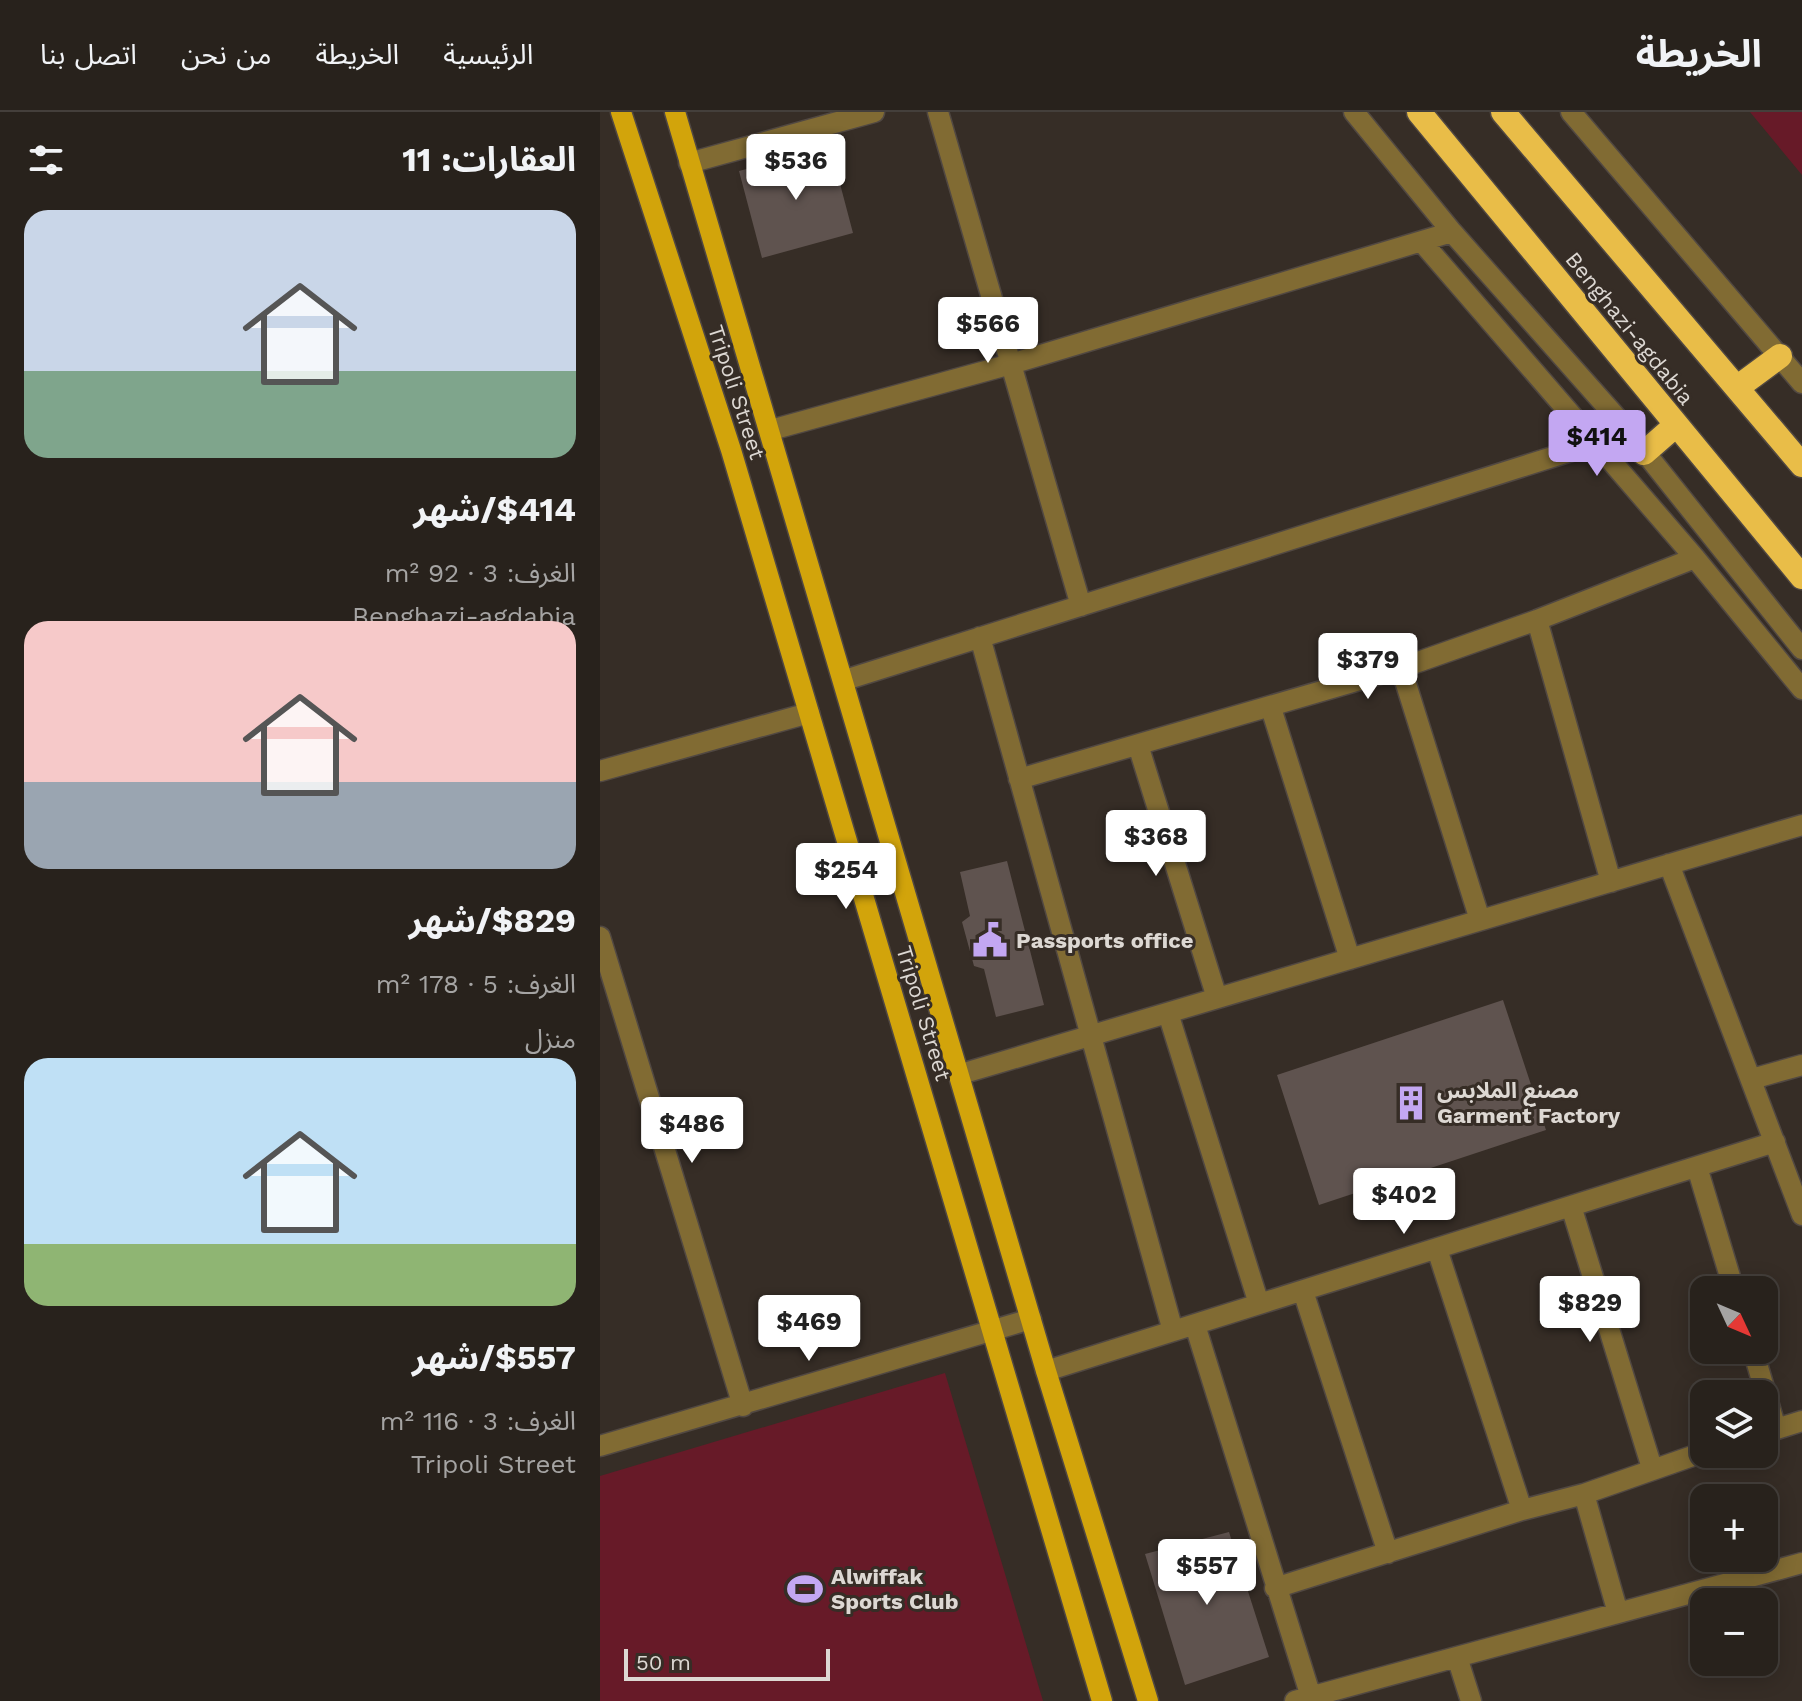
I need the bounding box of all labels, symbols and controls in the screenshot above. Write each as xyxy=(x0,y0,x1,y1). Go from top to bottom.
text: الخريطة xyxy=(1636,32,1762,76)
text: اتصل بنا xyxy=(40,38,137,71)
text: من نحن xyxy=(181,38,271,71)
text: الخريطة xyxy=(315,38,399,71)
text: الرئيسية xyxy=(443,38,533,71)
pin: $536 xyxy=(749,134,843,202)
icon: filters xyxy=(24,138,68,182)
text: العقارات: 11 xyxy=(402,139,576,179)
text: $536 xyxy=(764,145,828,175)
street label: Benghazi-agdabia xyxy=(1560,247,1699,410)
icon: home xyxy=(228,262,372,406)
pin: $566 xyxy=(941,297,1035,365)
text: $566 xyxy=(956,308,1020,338)
street label: Tripoli Street xyxy=(703,322,770,463)
pin: $414 xyxy=(1550,410,1644,478)
text: $414 xyxy=(1567,421,1627,451)
text: $414/شهر xyxy=(414,489,576,529)
text: الغرف: 3 · 92 m² xyxy=(385,558,576,588)
text: Benghazi-agdabia xyxy=(352,601,576,631)
pin: $379 xyxy=(1321,633,1415,701)
text: $379 xyxy=(1336,644,1400,674)
icon: home xyxy=(228,673,372,817)
pin: $368 xyxy=(1109,810,1203,878)
text: $368 xyxy=(1124,821,1188,851)
pin: $254 xyxy=(799,843,893,911)
text: $254 xyxy=(814,854,878,884)
text: $829/شهر xyxy=(409,900,576,940)
public building icon: Passports office xyxy=(971,921,1009,959)
place label: Passports office xyxy=(1016,928,1193,953)
street label: Tripoli Street xyxy=(891,943,956,1084)
text: الغرف: 5 · 178 m² xyxy=(376,969,576,999)
text: منزل xyxy=(525,1024,576,1054)
place label: مصنع الملابس Garment Factory xyxy=(1437,1078,1621,1128)
building icon: مصنع الملابس Garment Factory xyxy=(1392,1084,1430,1122)
pin: $486 xyxy=(645,1097,739,1165)
text: $486 xyxy=(659,1108,725,1138)
icon: home xyxy=(228,1110,372,1254)
pin: $402 xyxy=(1357,1168,1451,1236)
text: $402 xyxy=(1371,1179,1437,1209)
pin: $829 xyxy=(1543,1276,1637,1344)
north arrow xyxy=(1690,1276,1778,1364)
map controls xyxy=(1690,1276,1778,1676)
text: $829 xyxy=(1558,1287,1622,1317)
pin: $469 xyxy=(762,1295,856,1363)
text: $469 xyxy=(776,1306,842,1336)
text: $557/شهر xyxy=(412,1337,576,1377)
button: layers xyxy=(1690,1380,1778,1468)
text: الغرف: 3 · 116 m² xyxy=(380,1406,576,1436)
text: Tripoli Street xyxy=(411,1449,576,1479)
button: + xyxy=(1690,1484,1778,1572)
pin: $557 xyxy=(1160,1539,1254,1607)
text: $557 xyxy=(1176,1550,1238,1580)
place label: Alwiffak Sports Club xyxy=(831,1564,959,1614)
sports icon: Alwiffak Sports Club xyxy=(786,1570,824,1608)
button: − xyxy=(1690,1588,1778,1676)
scale bar xyxy=(624,1645,830,1681)
text: 50 m xyxy=(636,1650,691,1675)

